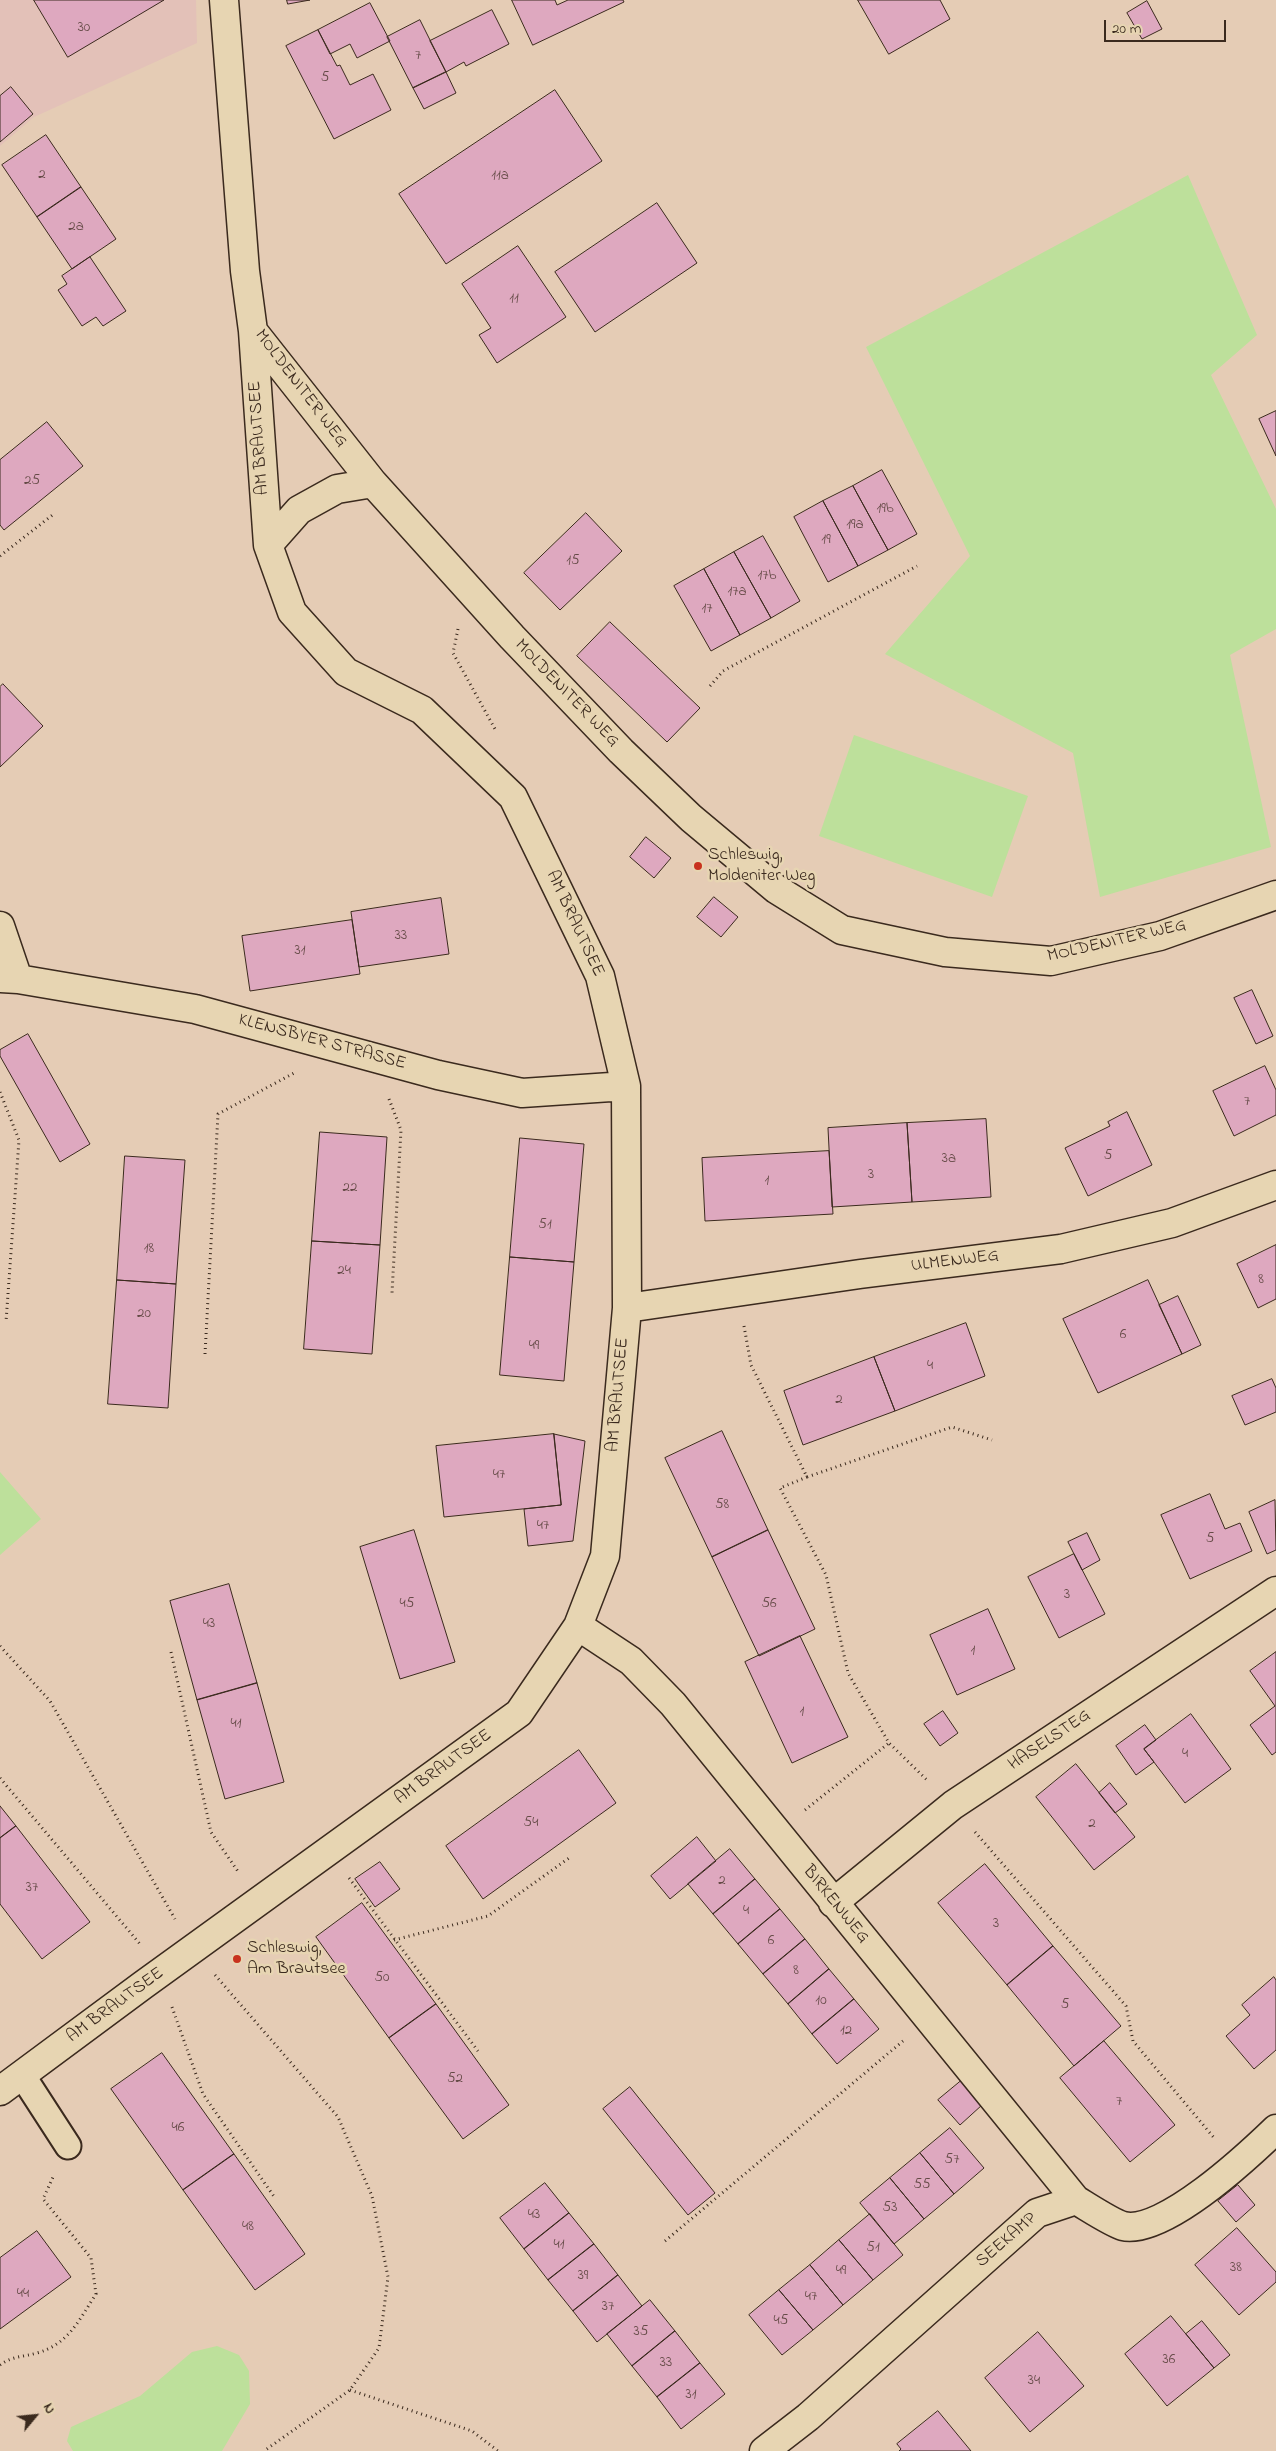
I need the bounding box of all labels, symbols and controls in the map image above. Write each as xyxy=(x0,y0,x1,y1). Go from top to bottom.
scale bar xyxy=(1106,10,1228,42)
text: 20 m xyxy=(1112,18,1141,40)
house number: 30 xyxy=(78,20,90,38)
house number: 7 xyxy=(415,48,421,66)
house number: 5 xyxy=(321,70,329,88)
house number: 2 xyxy=(38,167,46,185)
house number: 11a xyxy=(491,168,509,186)
house number: 2a xyxy=(68,219,84,237)
house number: 11 xyxy=(509,291,519,309)
street label: MOLDENITER WEG xyxy=(249,326,351,452)
street label: AM BRAUTSEE xyxy=(245,380,275,496)
house number: 25 xyxy=(24,473,40,491)
house number: 19b xyxy=(876,501,894,519)
house number: 19a xyxy=(846,517,864,535)
house number: 19 xyxy=(821,532,831,550)
house number: 15 xyxy=(566,553,580,571)
house number: 17b xyxy=(758,568,776,586)
house number: 17a xyxy=(727,584,747,602)
house number: 17 xyxy=(702,601,712,619)
street label: MOLDENITER WEG xyxy=(509,636,623,752)
place label: Schleswig, Moldeniter Weg xyxy=(708,845,815,888)
marker: Schleswig, Moldeniter Weg xyxy=(692,860,704,872)
street label: AM BRAUTSEE xyxy=(540,867,608,981)
street label: MOLDENITER WEG xyxy=(1046,916,1188,968)
house number: 33 xyxy=(395,928,407,946)
house number: 31 xyxy=(295,943,305,961)
street label: KLENSBYER STRASSE xyxy=(236,1010,408,1076)
house number: 7 xyxy=(1244,1094,1250,1112)
house number: 5 xyxy=(1104,1148,1112,1166)
house number: 3a xyxy=(942,1151,956,1169)
house number: 3 xyxy=(868,1167,874,1185)
house number: 1 xyxy=(765,1173,769,1191)
house number: 22 xyxy=(343,1180,357,1198)
house number: 51 xyxy=(538,1217,552,1235)
house number: 18 xyxy=(144,1241,154,1259)
street label: ULMENWEG xyxy=(910,1246,1000,1278)
house number: 24 xyxy=(337,1263,351,1281)
house number: 8 xyxy=(1258,1272,1264,1290)
house number: 20 xyxy=(137,1306,151,1324)
house number: 6 xyxy=(1120,1327,1126,1345)
street label: AM BRAUTSEE xyxy=(603,1337,635,1453)
house number: 49 xyxy=(529,1338,539,1356)
house number: 4 xyxy=(927,1358,933,1376)
house number: 2 xyxy=(835,1392,843,1410)
house number: 47 xyxy=(493,1467,505,1485)
house number: 58 xyxy=(715,1497,729,1515)
house number: 47 xyxy=(537,1518,549,1536)
house number: 5 xyxy=(1206,1531,1214,1549)
house number: 3 xyxy=(1064,1587,1070,1605)
house number: 45 xyxy=(400,1596,414,1614)
house number: 56 xyxy=(761,1596,777,1614)
house number: 43 xyxy=(203,1616,215,1634)
house number: 1 xyxy=(971,1643,975,1661)
house number: 1 xyxy=(800,1704,804,1722)
street label: HASELSTEG xyxy=(1005,1706,1095,1776)
house number: 41 xyxy=(231,1716,241,1734)
street label: AM BRAUTSEE xyxy=(391,1726,497,1810)
house number: 4 xyxy=(1182,1746,1188,1764)
house number: 54 xyxy=(524,1815,538,1833)
house number: 2 xyxy=(1088,1816,1096,1834)
street label: BIRKENWEG xyxy=(797,1862,873,1948)
house number: 2 xyxy=(718,1873,726,1891)
house number: 37 xyxy=(26,1880,38,1898)
house number: 4 xyxy=(743,1903,749,1921)
house number: 3 xyxy=(993,1916,999,1934)
house number: 6 xyxy=(768,1933,774,1951)
place label: Schleswig, Am Brautsee xyxy=(247,1938,346,1980)
marker: Schleswig, Am Brautsee xyxy=(231,1953,243,1965)
house number: 8 xyxy=(793,1963,799,1981)
street label: AM BRAUTSEE xyxy=(63,1964,169,2048)
house number: 50 xyxy=(374,1970,390,1988)
house number: 10 xyxy=(815,1993,827,2011)
house number: 5 xyxy=(1061,1997,1069,2015)
house number: 12 xyxy=(840,2023,852,2041)
house number: 52 xyxy=(447,2071,463,2089)
house number: 7 xyxy=(1116,2094,1122,2112)
house number: 46 xyxy=(172,2120,184,2138)
house number: 57 xyxy=(945,2152,959,2170)
house number: 55 xyxy=(913,2177,931,2195)
house number: 53 xyxy=(883,2200,897,2218)
house number: 43 xyxy=(528,2207,540,2225)
street label: SEEKAMP xyxy=(972,2209,1042,2273)
house number: 48 xyxy=(242,2219,254,2237)
house number: 41 xyxy=(554,2237,564,2255)
house number: 51 xyxy=(866,2240,880,2258)
house number: 38 xyxy=(1230,2260,1242,2278)
house number: 49 xyxy=(836,2263,846,2281)
house number: 39 xyxy=(578,2268,588,2286)
house number: 44 xyxy=(17,2286,29,2304)
house number: 47 xyxy=(805,2289,817,2307)
house number: 37 xyxy=(602,2299,614,2317)
house number: 45 xyxy=(774,2313,788,2331)
house number: 35 xyxy=(634,2324,648,2342)
house number: 36 xyxy=(1163,2352,1175,2370)
house number: 33 xyxy=(660,2355,672,2373)
house number: 34 xyxy=(1028,2373,1040,2391)
house number: 31 xyxy=(686,2387,696,2405)
north arrow xyxy=(10,2391,60,2441)
text: N xyxy=(37,2400,60,2418)

